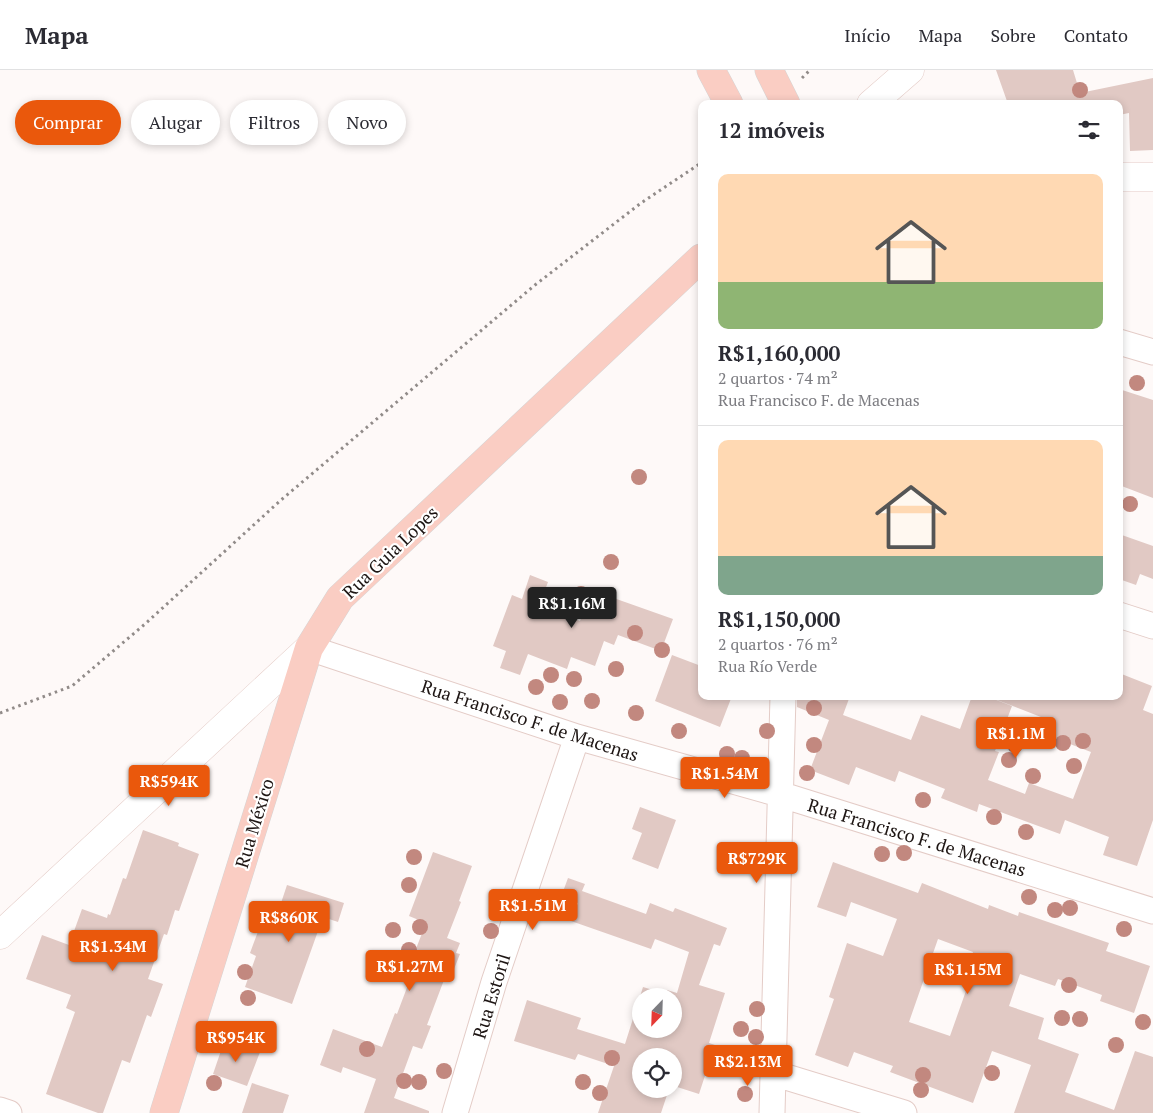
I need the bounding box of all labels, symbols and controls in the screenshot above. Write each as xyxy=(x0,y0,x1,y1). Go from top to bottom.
text: Mapa xyxy=(25,19,89,51)
text: Início xyxy=(844,23,890,47)
text: Mapa xyxy=(918,23,962,47)
text: Sobre xyxy=(990,23,1036,47)
text: Contato xyxy=(1064,23,1128,47)
chip: Comprar xyxy=(15,100,121,145)
chip: Alugar xyxy=(131,100,220,145)
chip: Filtros xyxy=(230,100,318,145)
chip: Novo xyxy=(328,100,406,145)
text: 12 imóveis xyxy=(718,116,825,144)
icon: filters xyxy=(1075,116,1103,144)
icon: home xyxy=(866,207,956,297)
text: R$1,160,000 xyxy=(718,339,840,367)
text: 2 quartos · 74 m² xyxy=(718,367,838,389)
text: Rua Francisco F. de Macenas xyxy=(718,389,920,411)
icon: home xyxy=(866,472,956,562)
street label: Rua Guia Lopes xyxy=(337,500,443,604)
pin: R$1.16M xyxy=(526,586,618,629)
text: R$1.16M xyxy=(539,592,605,614)
text: R$1,150,000 xyxy=(718,605,840,633)
text: 2 quartos · 76 m² xyxy=(718,633,838,655)
text: Rua Río Verde xyxy=(718,655,817,677)
street label: Rua Francisco F. de Macenas xyxy=(418,674,642,766)
pin: R$1.1M xyxy=(975,716,1057,759)
text: R$1.1M xyxy=(987,722,1045,744)
pin: R$1.54M xyxy=(679,756,771,799)
text: R$1.54M xyxy=(692,762,758,784)
pin: R$594K xyxy=(128,764,210,807)
text: R$594K xyxy=(140,770,198,792)
street label: Rua México xyxy=(229,775,279,871)
street label: Rua Francisco F. de Macenas xyxy=(805,792,1029,882)
pin: R$729K xyxy=(716,842,798,884)
text: R$729K xyxy=(728,847,786,869)
pin: R$1.51M xyxy=(487,888,579,931)
text: R$1.51M xyxy=(500,894,566,916)
pin: R$860K xyxy=(248,900,330,943)
text: R$860K xyxy=(260,906,318,928)
pin: R$1.34M xyxy=(67,930,159,972)
text: R$1.34M xyxy=(80,935,146,957)
pin: R$1.27M xyxy=(364,950,456,992)
street label: Rua Estoril xyxy=(467,950,515,1042)
pin: R$1.15M xyxy=(922,952,1014,995)
text: R$1.27M xyxy=(377,955,443,977)
text: R$1.15M xyxy=(935,958,1001,980)
north arrow xyxy=(632,988,682,1038)
map controls xyxy=(632,988,682,1098)
pin: R$954K xyxy=(195,1020,277,1063)
text: R$954K xyxy=(207,1026,265,1048)
pin: R$2.13M xyxy=(702,1044,794,1087)
button: locate xyxy=(632,1048,682,1098)
text: R$2.13M xyxy=(715,1050,781,1072)

